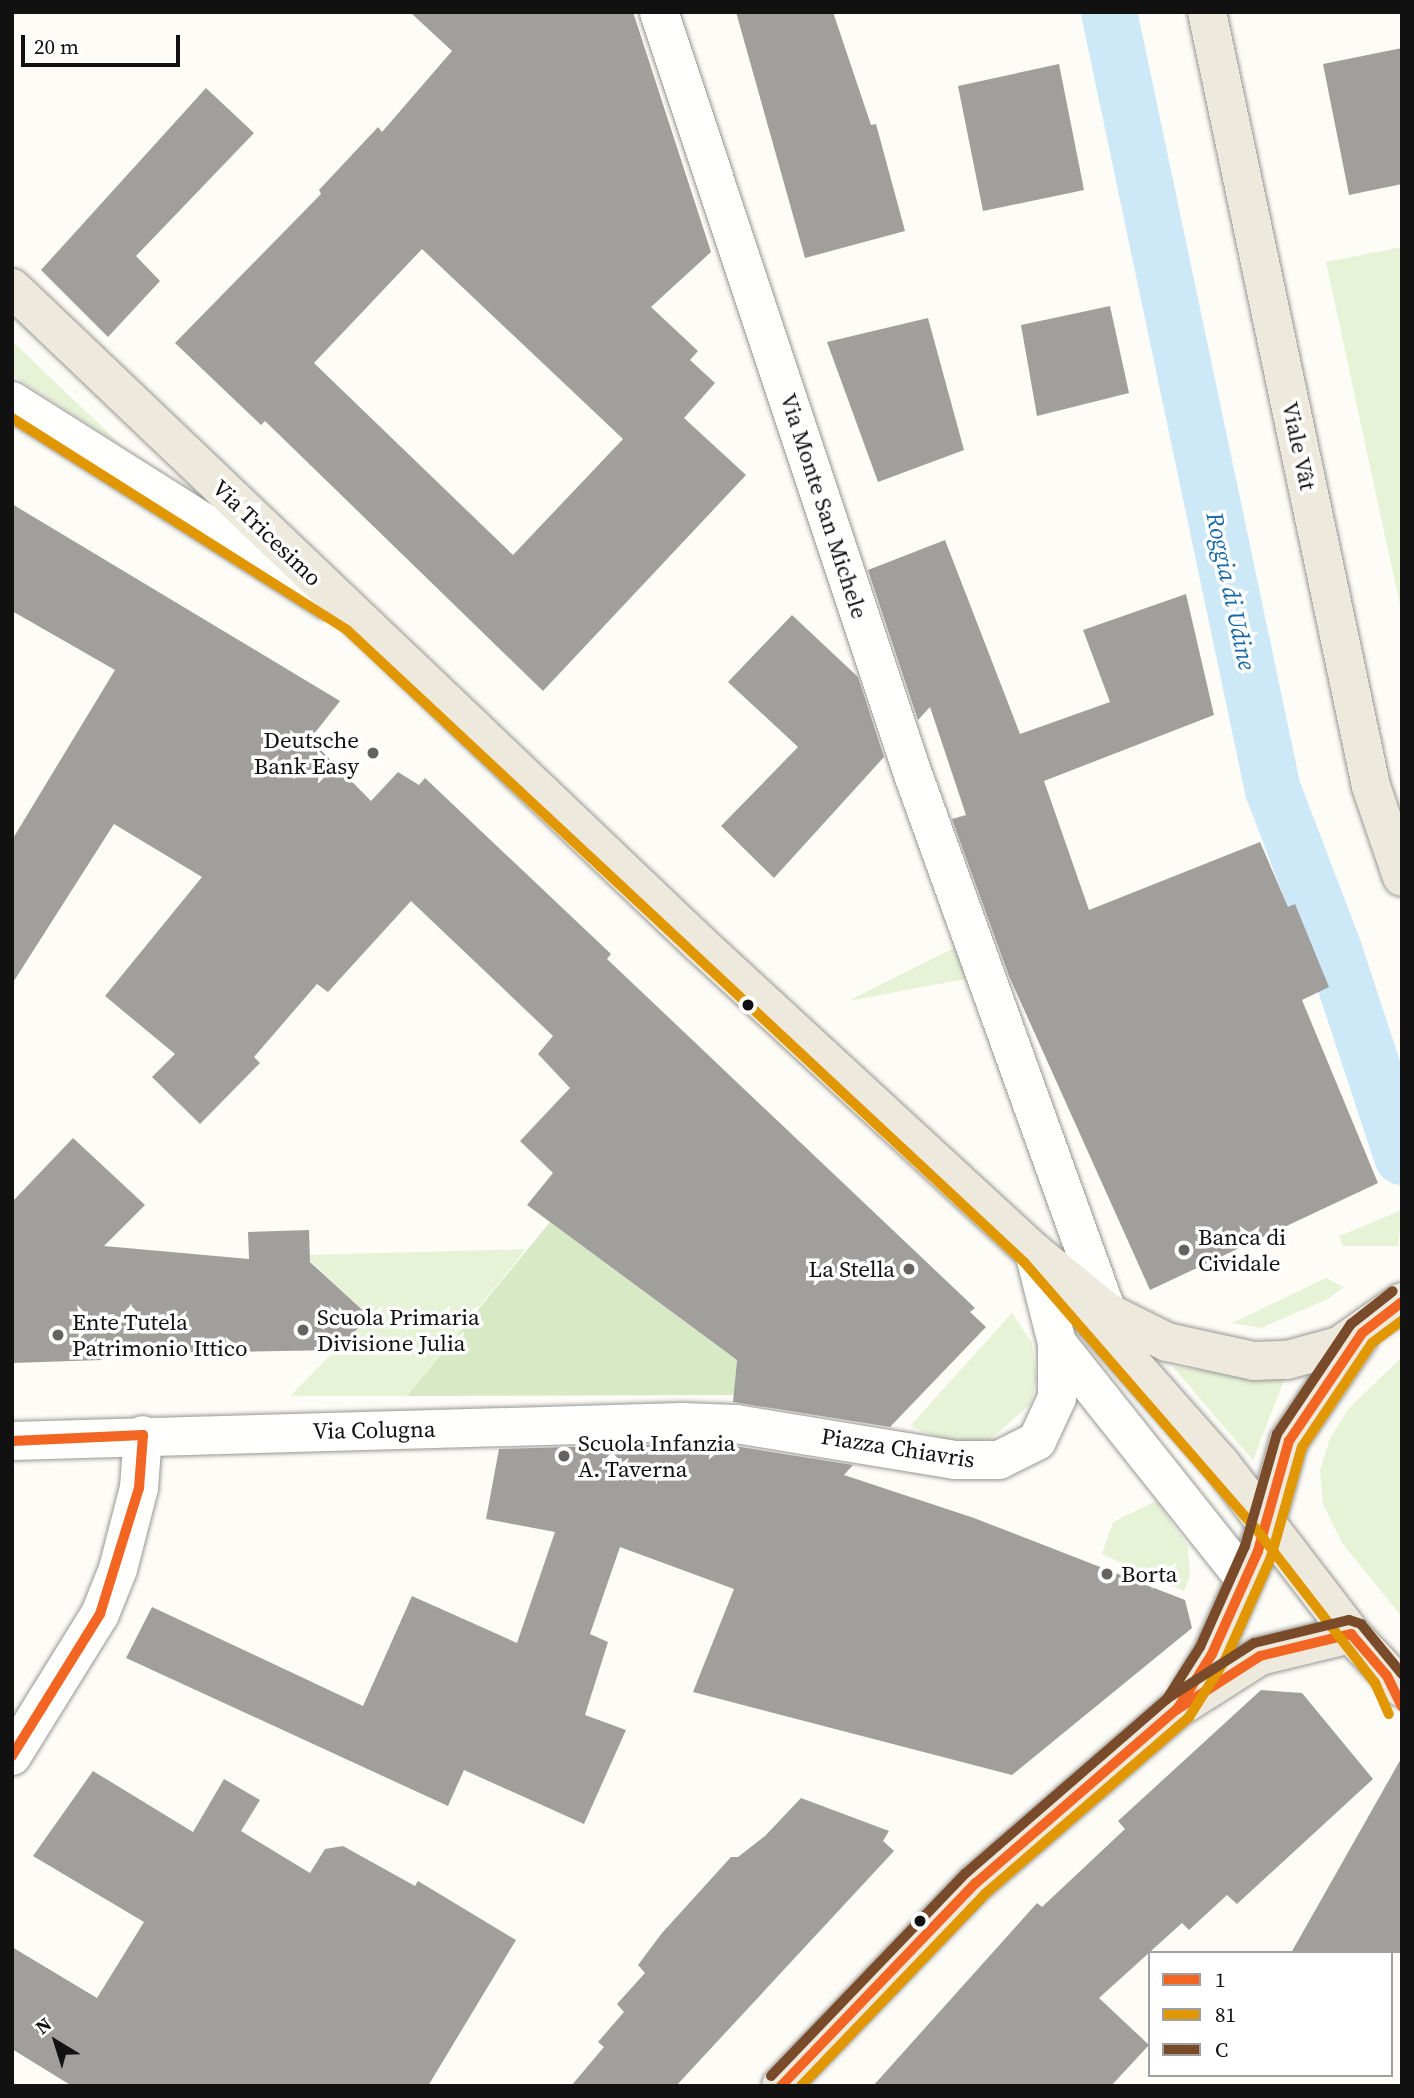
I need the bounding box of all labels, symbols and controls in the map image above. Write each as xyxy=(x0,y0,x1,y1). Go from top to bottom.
scale bar xyxy=(24,21,184,65)
text: 20 m xyxy=(34,32,79,61)
street label: Via Monte San Michele xyxy=(775,390,873,622)
street label: Viale Vât xyxy=(1276,399,1322,493)
street label: Via Tricesimo xyxy=(206,474,328,592)
water label: Roggia di Udine xyxy=(1200,510,1262,672)
place label: Deutsche Bank Easy xyxy=(254,726,359,780)
marker: Deutsche Bank Easy xyxy=(365,745,381,761)
unlabelled marker xyxy=(741,998,755,1012)
place label: Banca di Cividale xyxy=(1198,1223,1286,1277)
marker: Banca di Cividale xyxy=(1176,1242,1192,1258)
place label: La Stella xyxy=(809,1255,895,1283)
marker: La Stella xyxy=(901,1261,917,1277)
place label: Scuola Primaria Divisione Julia xyxy=(317,1303,480,1357)
place label: Ente Tutela Patrimonio Ittico xyxy=(72,1308,248,1362)
marker: Scuola Primaria Divisione Julia xyxy=(295,1322,311,1338)
marker: Ente Tutela Patrimonio Ittico xyxy=(50,1327,66,1343)
street label: Via Colugna xyxy=(312,1415,436,1445)
street label: Piazza Chiavris xyxy=(819,1422,977,1474)
place label: Scuola Infanzia A. Taverna xyxy=(578,1429,735,1483)
marker: Scuola Infanzia A. Taverna xyxy=(556,1448,572,1464)
place label: Borta xyxy=(1121,1560,1177,1588)
marker: Borta xyxy=(1099,1566,1115,1582)
unlabelled marker xyxy=(913,1914,927,1928)
legend xyxy=(1148,1951,1393,2077)
text: 1 xyxy=(1215,1965,1226,1994)
text: 81 xyxy=(1215,2000,1236,2029)
north arrow xyxy=(21,2007,91,2077)
text: N xyxy=(30,2011,57,2040)
text: C xyxy=(1215,2035,1228,2064)

